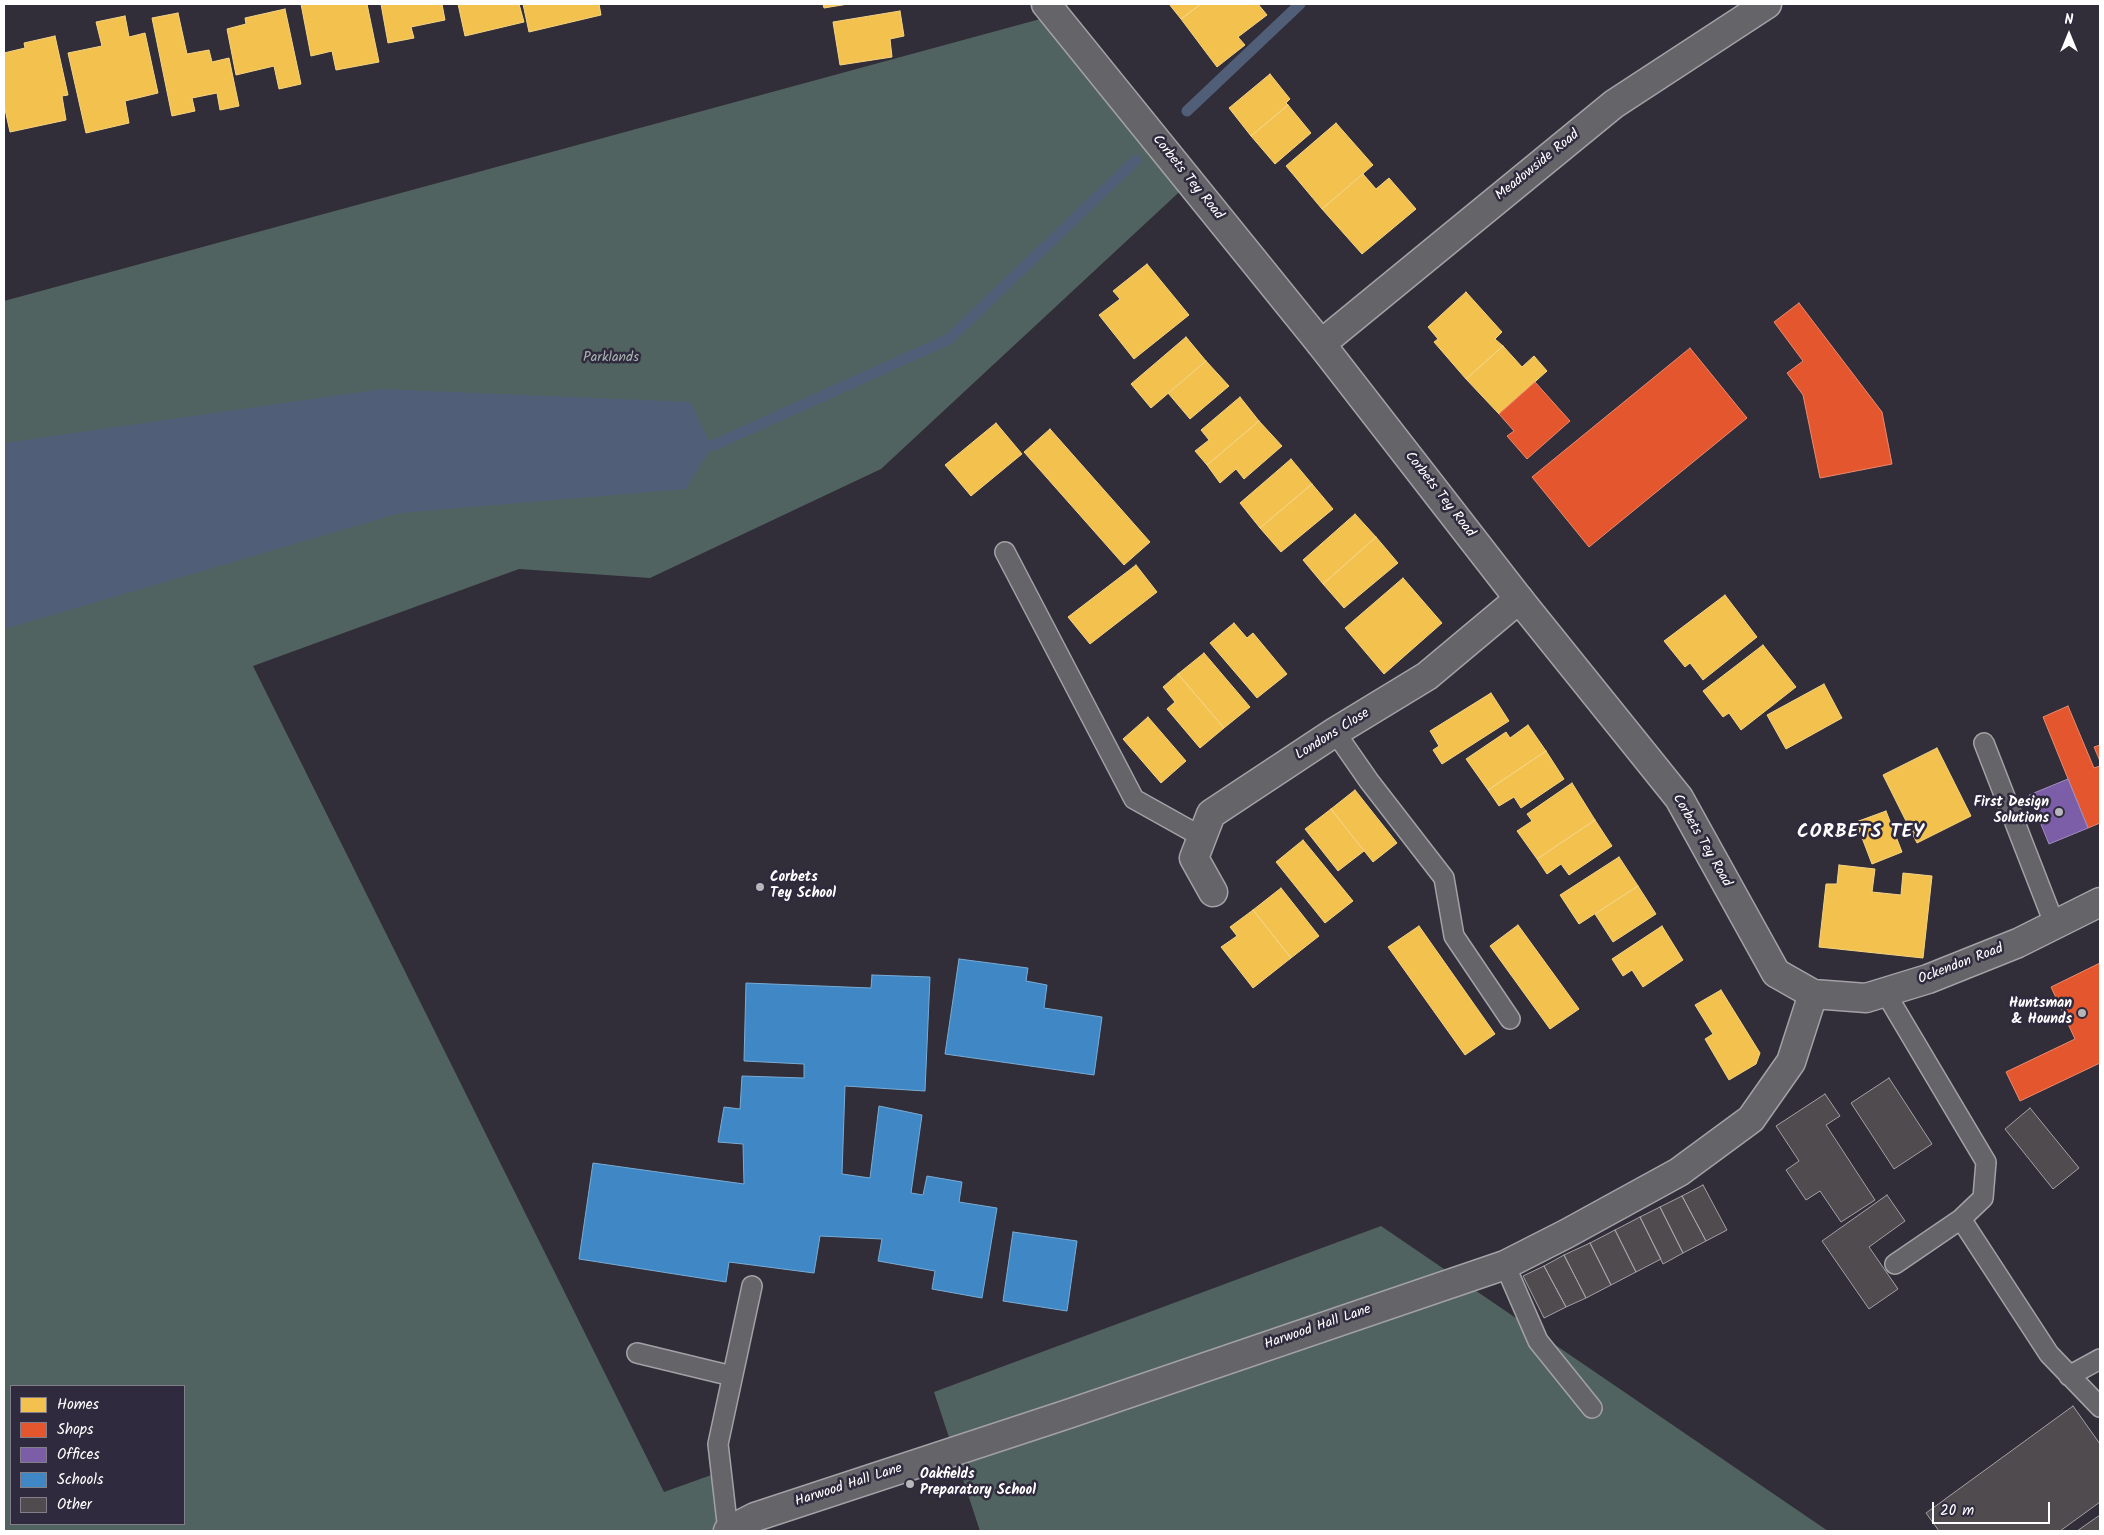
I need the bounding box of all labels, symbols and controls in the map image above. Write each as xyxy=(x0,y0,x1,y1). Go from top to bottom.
text: N xyxy=(2065,9,2073,31)
north arrow xyxy=(2044,10,2094,60)
street label: Meadowside Road xyxy=(1493,127,1583,205)
street label: Corbets Tey Road xyxy=(1148,132,1226,224)
park label: Parklands xyxy=(583,351,639,367)
street label: Corbets Tey Road xyxy=(1400,449,1478,541)
street label: Londons Close xyxy=(1293,706,1373,764)
street label: Corbets Tey Road xyxy=(1668,792,1734,890)
place label: First Design Solutions xyxy=(1974,796,2049,829)
marker: First Design Solutions xyxy=(2053,806,2065,818)
district label: CORBETS TEY xyxy=(1796,823,1926,845)
place label: Corbets Tey School xyxy=(770,871,836,904)
marker: Corbets Tey School xyxy=(754,881,766,893)
street label: Ockendon Road xyxy=(1916,941,2006,989)
place label: Huntsman & Hounds xyxy=(2009,997,2072,1030)
marker: Huntsman & Hounds xyxy=(2076,1007,2088,1019)
street label: Harwood Hall Lane xyxy=(1262,1302,1374,1354)
legend xyxy=(10,1385,185,1525)
text: Homes xyxy=(57,1393,99,1417)
text: Shops xyxy=(57,1418,93,1442)
text: Offices xyxy=(57,1443,100,1467)
street label: Harwood Hall Lane xyxy=(793,1461,905,1511)
text: Schools xyxy=(57,1468,103,1492)
place label: Oakfields Preparatory School xyxy=(920,1468,1036,1500)
marker: Oakfields Preparatory School xyxy=(904,1478,916,1490)
scale bar xyxy=(1934,1492,2052,1524)
text: Other xyxy=(57,1493,92,1517)
text: 20 m xyxy=(1940,1499,1974,1523)

